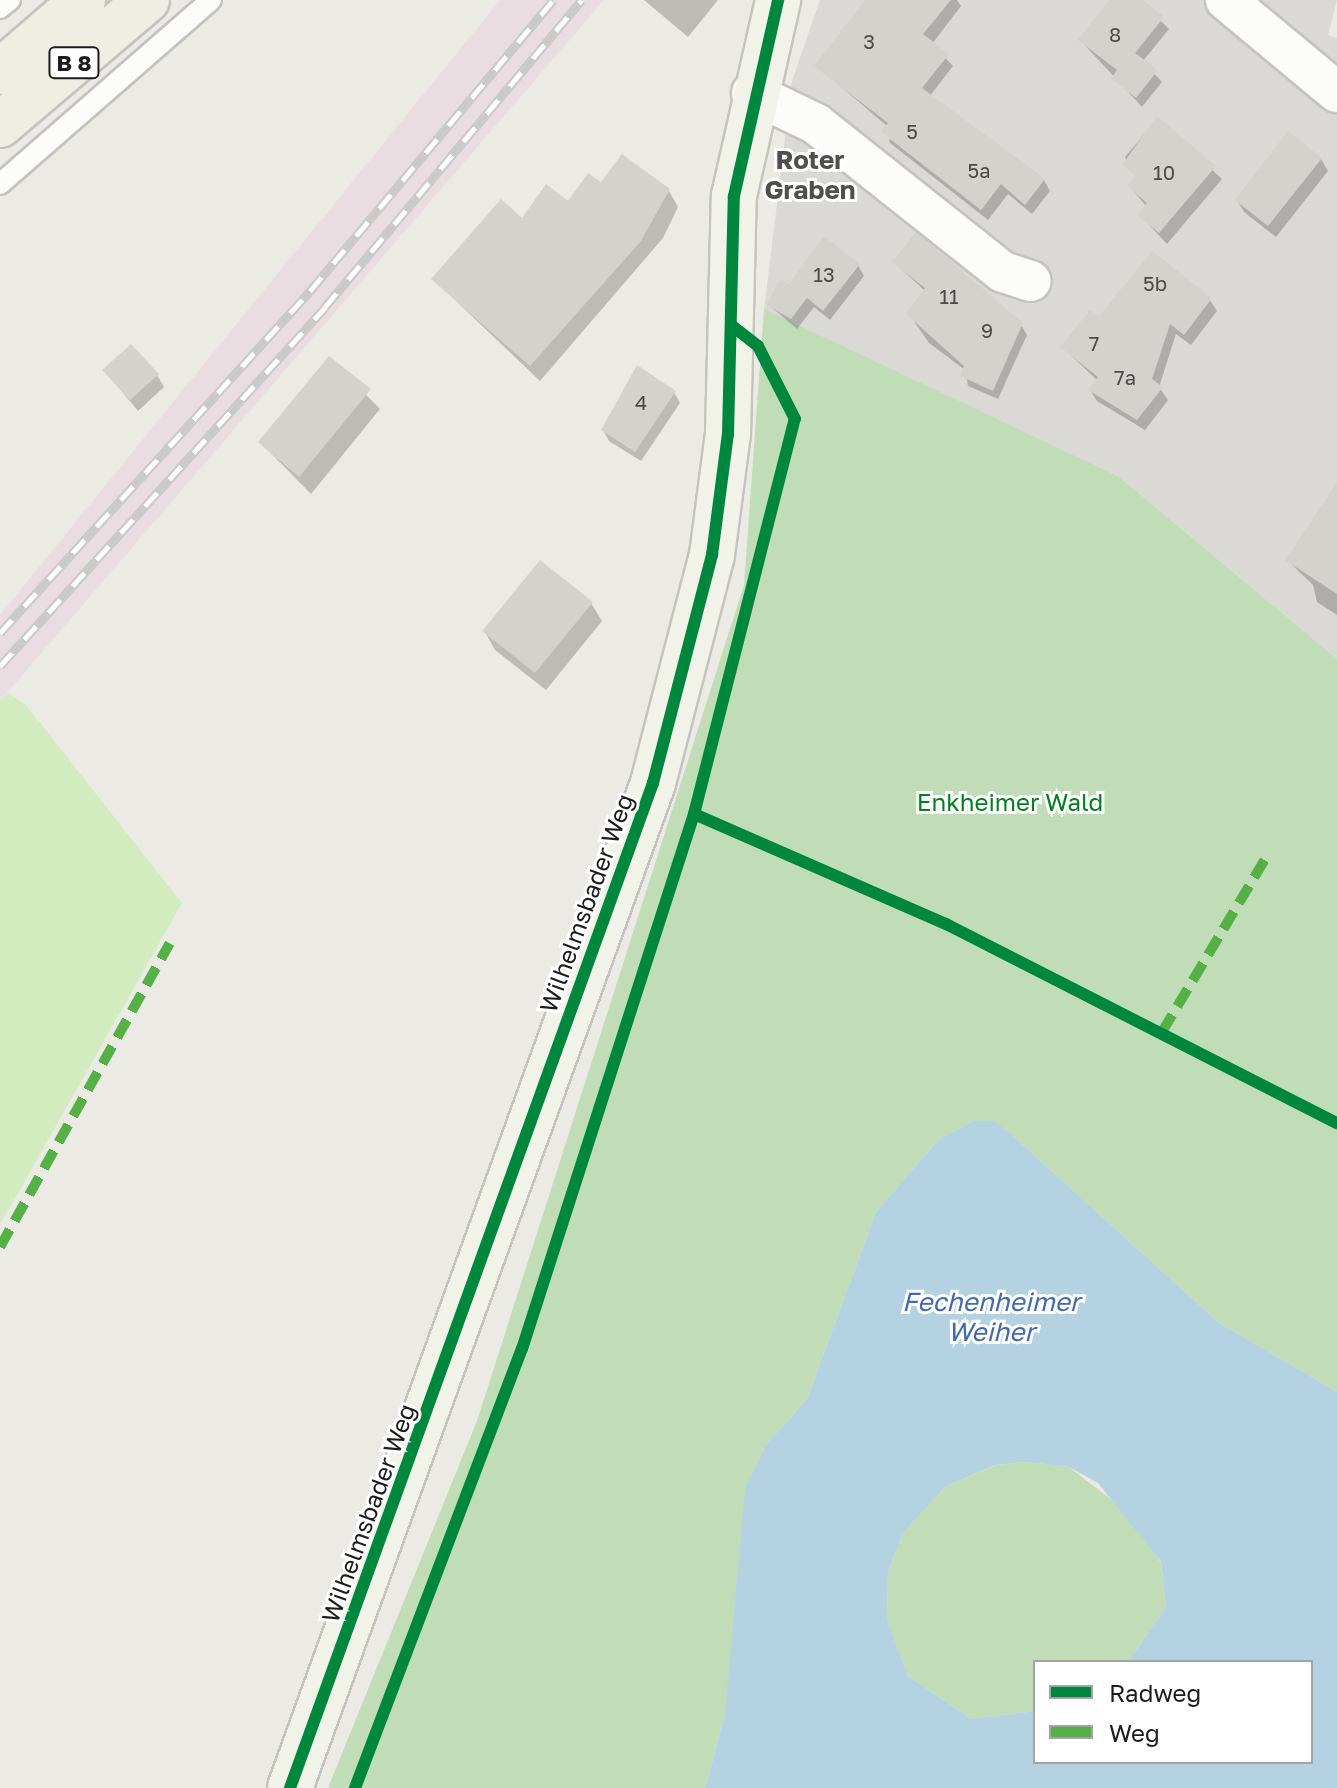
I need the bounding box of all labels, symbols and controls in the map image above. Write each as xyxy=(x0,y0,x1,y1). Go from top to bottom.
house number: 8 xyxy=(1109,22,1121,46)
house number: 3 xyxy=(863,29,875,53)
road number: B 8 xyxy=(48,45,100,81)
house number: 5 xyxy=(906,119,918,143)
district label: Roter Graben xyxy=(764,144,856,206)
house number: 5a xyxy=(968,158,990,182)
house number: 10 xyxy=(1153,160,1175,184)
house number: 13 xyxy=(813,262,835,286)
house number: 5b xyxy=(1143,271,1167,295)
house number: 11 xyxy=(939,284,959,308)
house number: 9 xyxy=(981,318,993,342)
house number: 7 xyxy=(1089,331,1099,355)
house number: 7a xyxy=(1114,365,1136,389)
house number: 4 xyxy=(635,390,647,414)
park label: Enkheimer Wald xyxy=(917,788,1103,816)
street label: Wilhelmsbader Weg xyxy=(533,790,639,1016)
water label: Fechenheimer Weiher xyxy=(902,1286,1080,1348)
street label: Wilhelmsbader Weg xyxy=(315,1400,421,1626)
legend xyxy=(1033,1660,1313,1764)
text: Radweg xyxy=(1109,1678,1201,1707)
text: Weg xyxy=(1109,1718,1160,1747)

